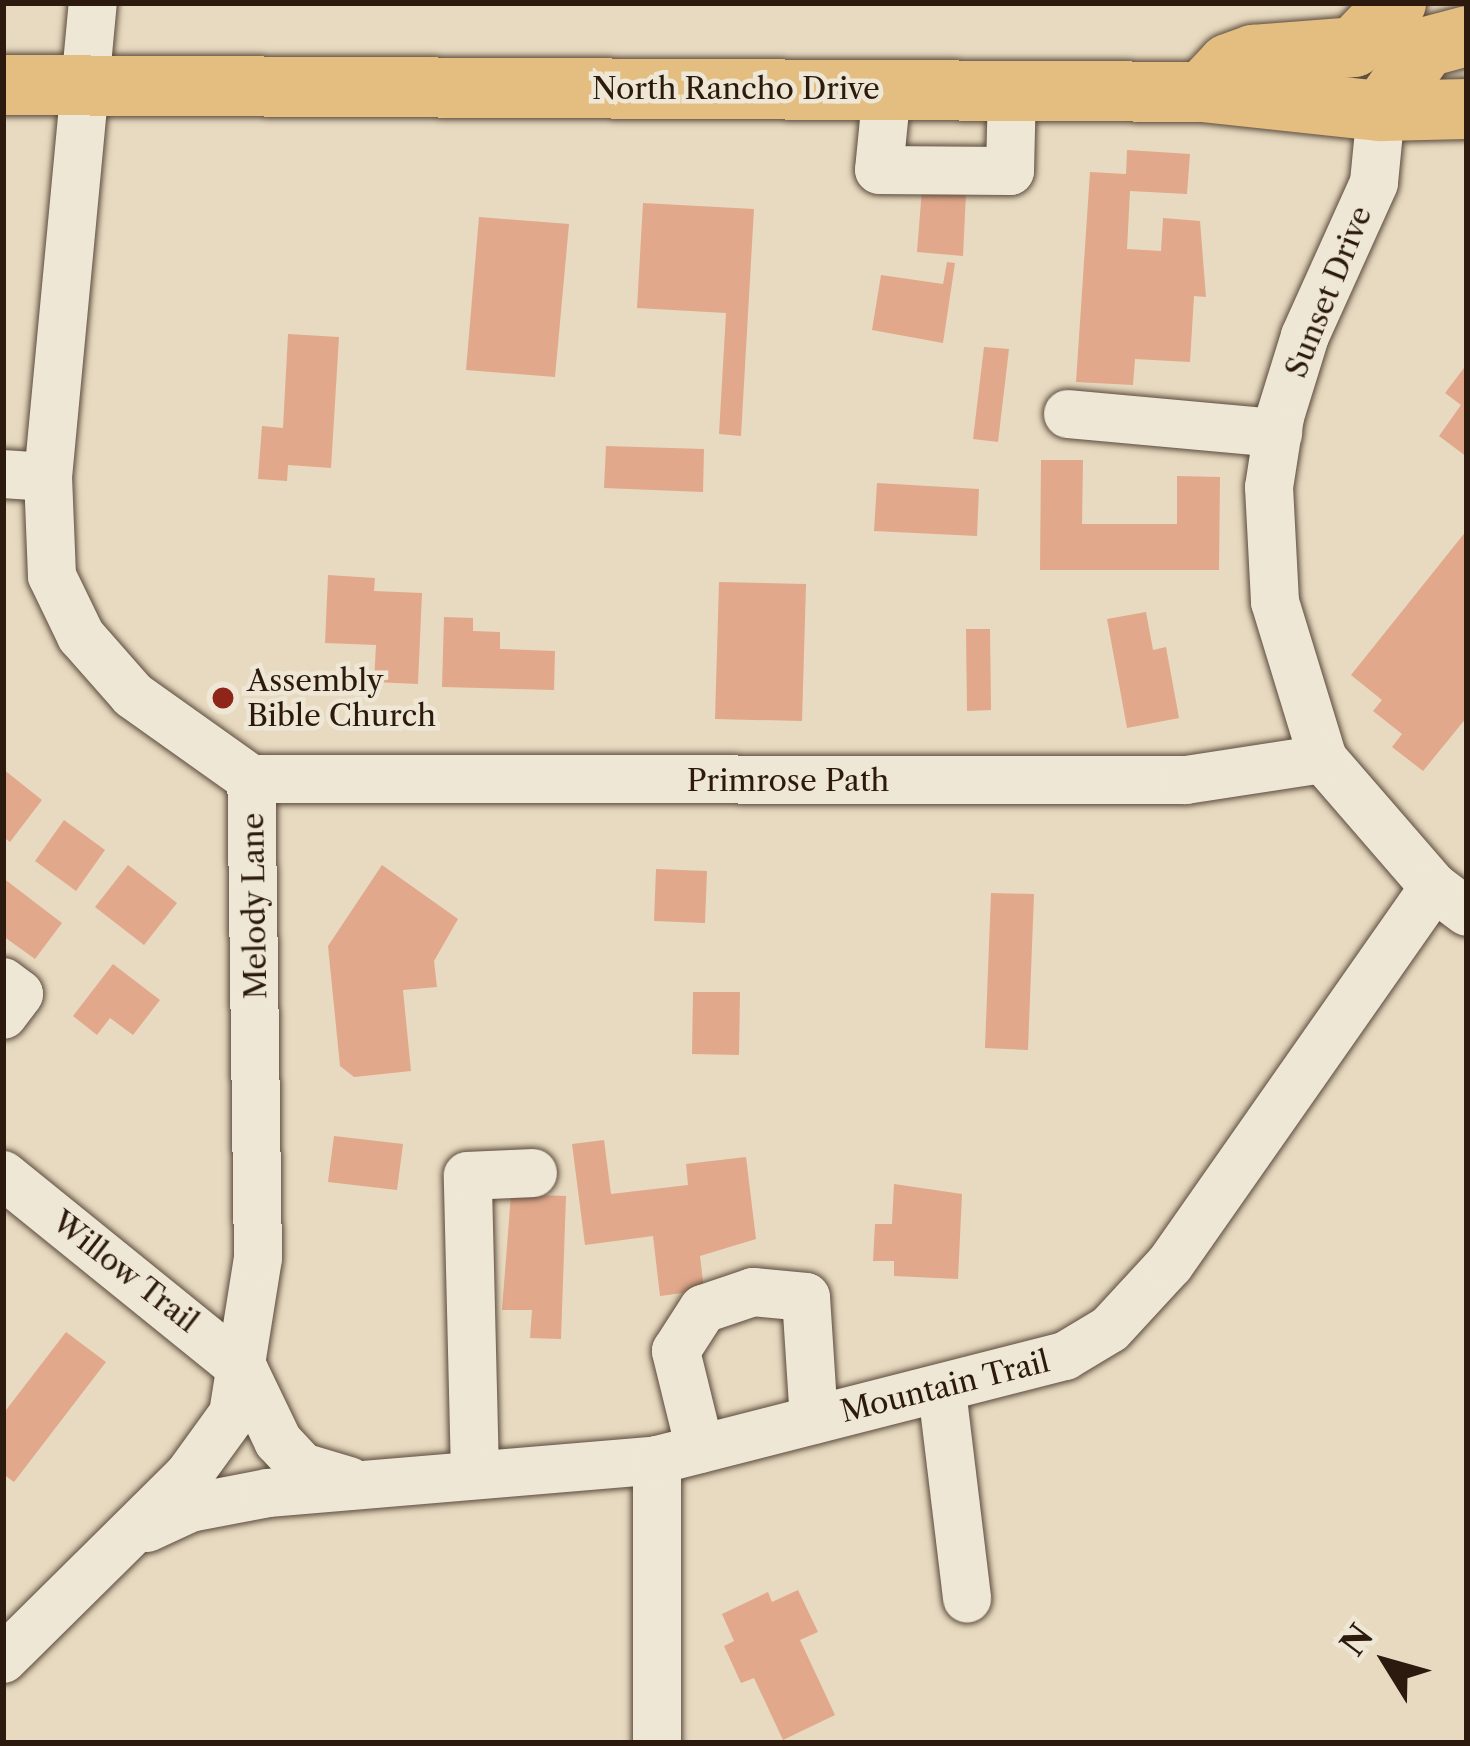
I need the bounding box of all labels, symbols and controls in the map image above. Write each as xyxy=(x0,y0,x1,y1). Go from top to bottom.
street label: North Rancho Drive xyxy=(592,71,880,107)
street label: Sunset Drive xyxy=(1278,201,1380,383)
place label: Assembly Bible Church xyxy=(247,663,436,734)
marker: Assembly Bible Church xyxy=(210,685,236,711)
street label: Primrose Path xyxy=(687,763,889,799)
street label: Melody Lane xyxy=(235,812,275,1000)
street label: Willow Trail xyxy=(44,1203,206,1341)
street label: Mountain Trail xyxy=(837,1344,1053,1430)
north arrow xyxy=(1326,1602,1446,1722)
text: N xyxy=(1332,1616,1382,1664)

